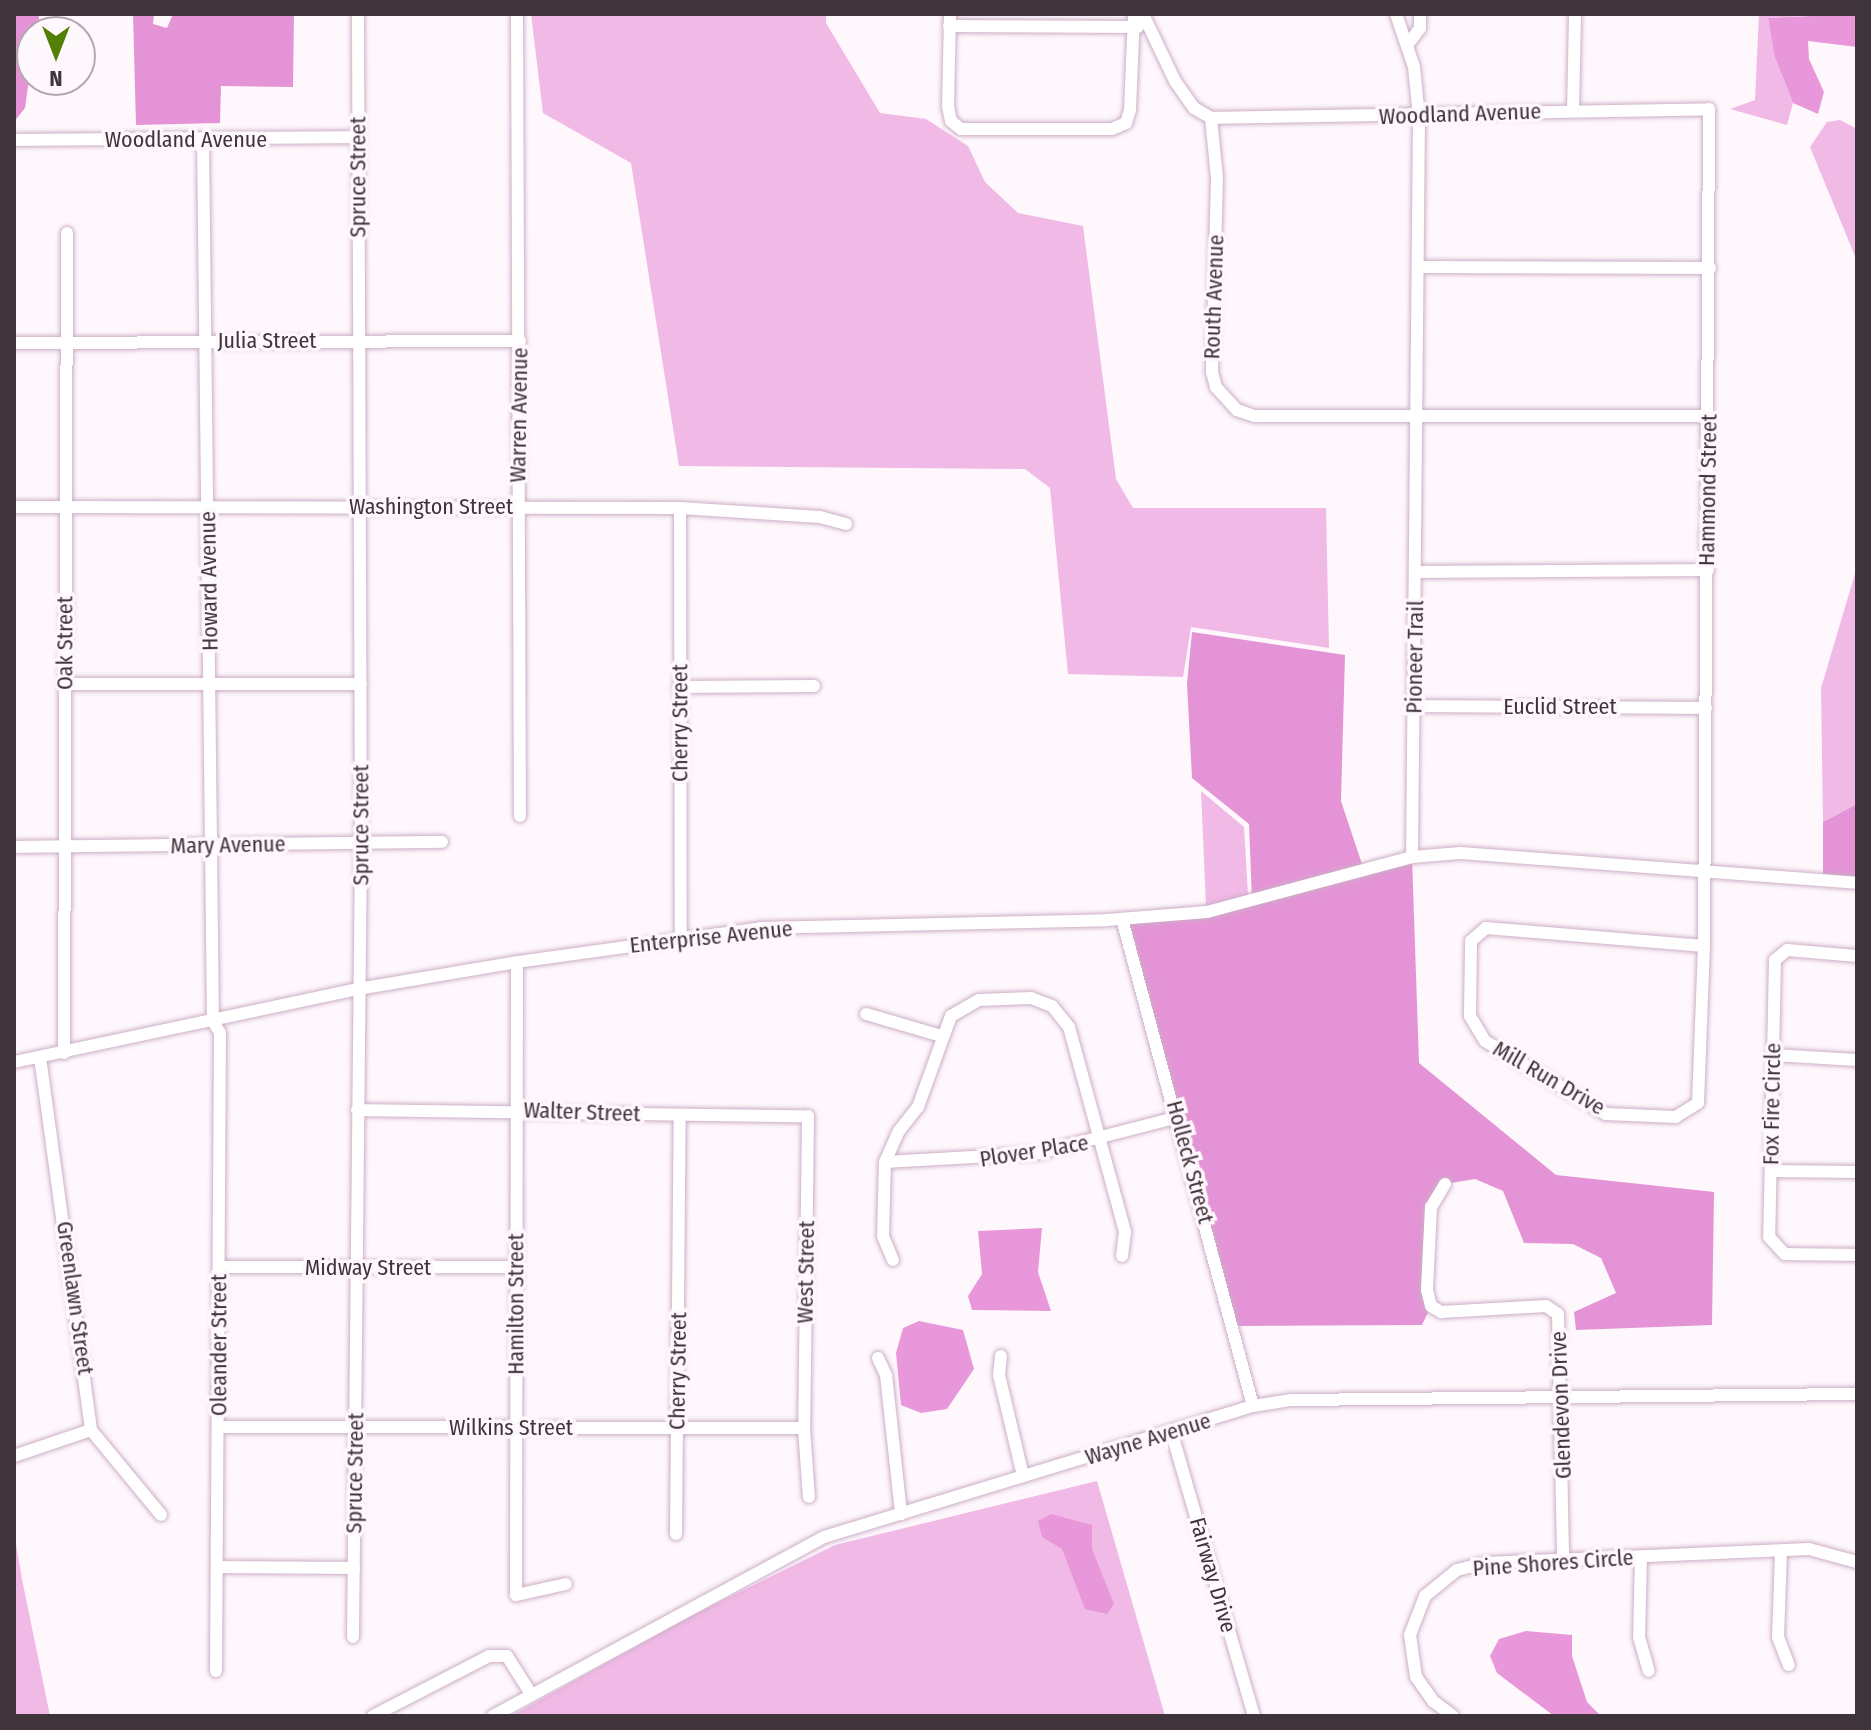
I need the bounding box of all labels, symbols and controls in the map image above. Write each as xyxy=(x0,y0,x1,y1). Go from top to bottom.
north arrow xyxy=(16,16,96,96)
text: N xyxy=(49,65,63,92)
street label: Woodland Avenue xyxy=(1378,98,1542,130)
street label: Spruce Street xyxy=(345,117,371,237)
street label: Woodland Avenue xyxy=(105,127,267,153)
street label: Routh Avenue xyxy=(1199,234,1229,360)
street label: Julia Street xyxy=(218,328,316,354)
street label: Warren Avenue xyxy=(505,347,533,483)
street label: Hammond Street xyxy=(1693,414,1723,566)
street label: Washington Street xyxy=(349,494,513,520)
street label: Howard Avenue xyxy=(195,511,223,651)
street label: Oak Street xyxy=(52,596,78,690)
street label: Pioneer Trail xyxy=(1401,600,1429,714)
street label: Cherry Street xyxy=(667,664,693,782)
street label: Euclid Street xyxy=(1503,694,1617,720)
street label: Spruce Street xyxy=(348,765,374,885)
street label: Mary Avenue xyxy=(170,831,286,859)
street label: Enterprise Avenue xyxy=(628,915,794,959)
street label: Mill Run Drive xyxy=(1488,1035,1610,1121)
street label: Fox Fire Circle xyxy=(1758,1043,1786,1165)
street label: Walter Street xyxy=(523,1097,641,1127)
street label: Holleck Street xyxy=(1161,1098,1219,1226)
street label: Plover Place xyxy=(978,1129,1090,1173)
street label: Greenlawn Street xyxy=(51,1220,99,1376)
street label: West Street xyxy=(792,1220,820,1324)
street label: Hamilton Street xyxy=(503,1233,529,1375)
street label: Midway Street xyxy=(305,1255,431,1281)
street label: Oleander Street xyxy=(206,1274,232,1416)
street label: Cherry Street xyxy=(664,1312,692,1430)
street label: Glendevon Drive xyxy=(1545,1331,1577,1479)
street label: Wayne Avenue xyxy=(1082,1407,1214,1471)
street label: Spruce Street xyxy=(341,1412,369,1534)
street label: Wilkins Street xyxy=(449,1415,573,1441)
street label: Fairway Drive xyxy=(1184,1514,1242,1636)
street label: Pine Shores Circle xyxy=(1472,1544,1634,1582)

